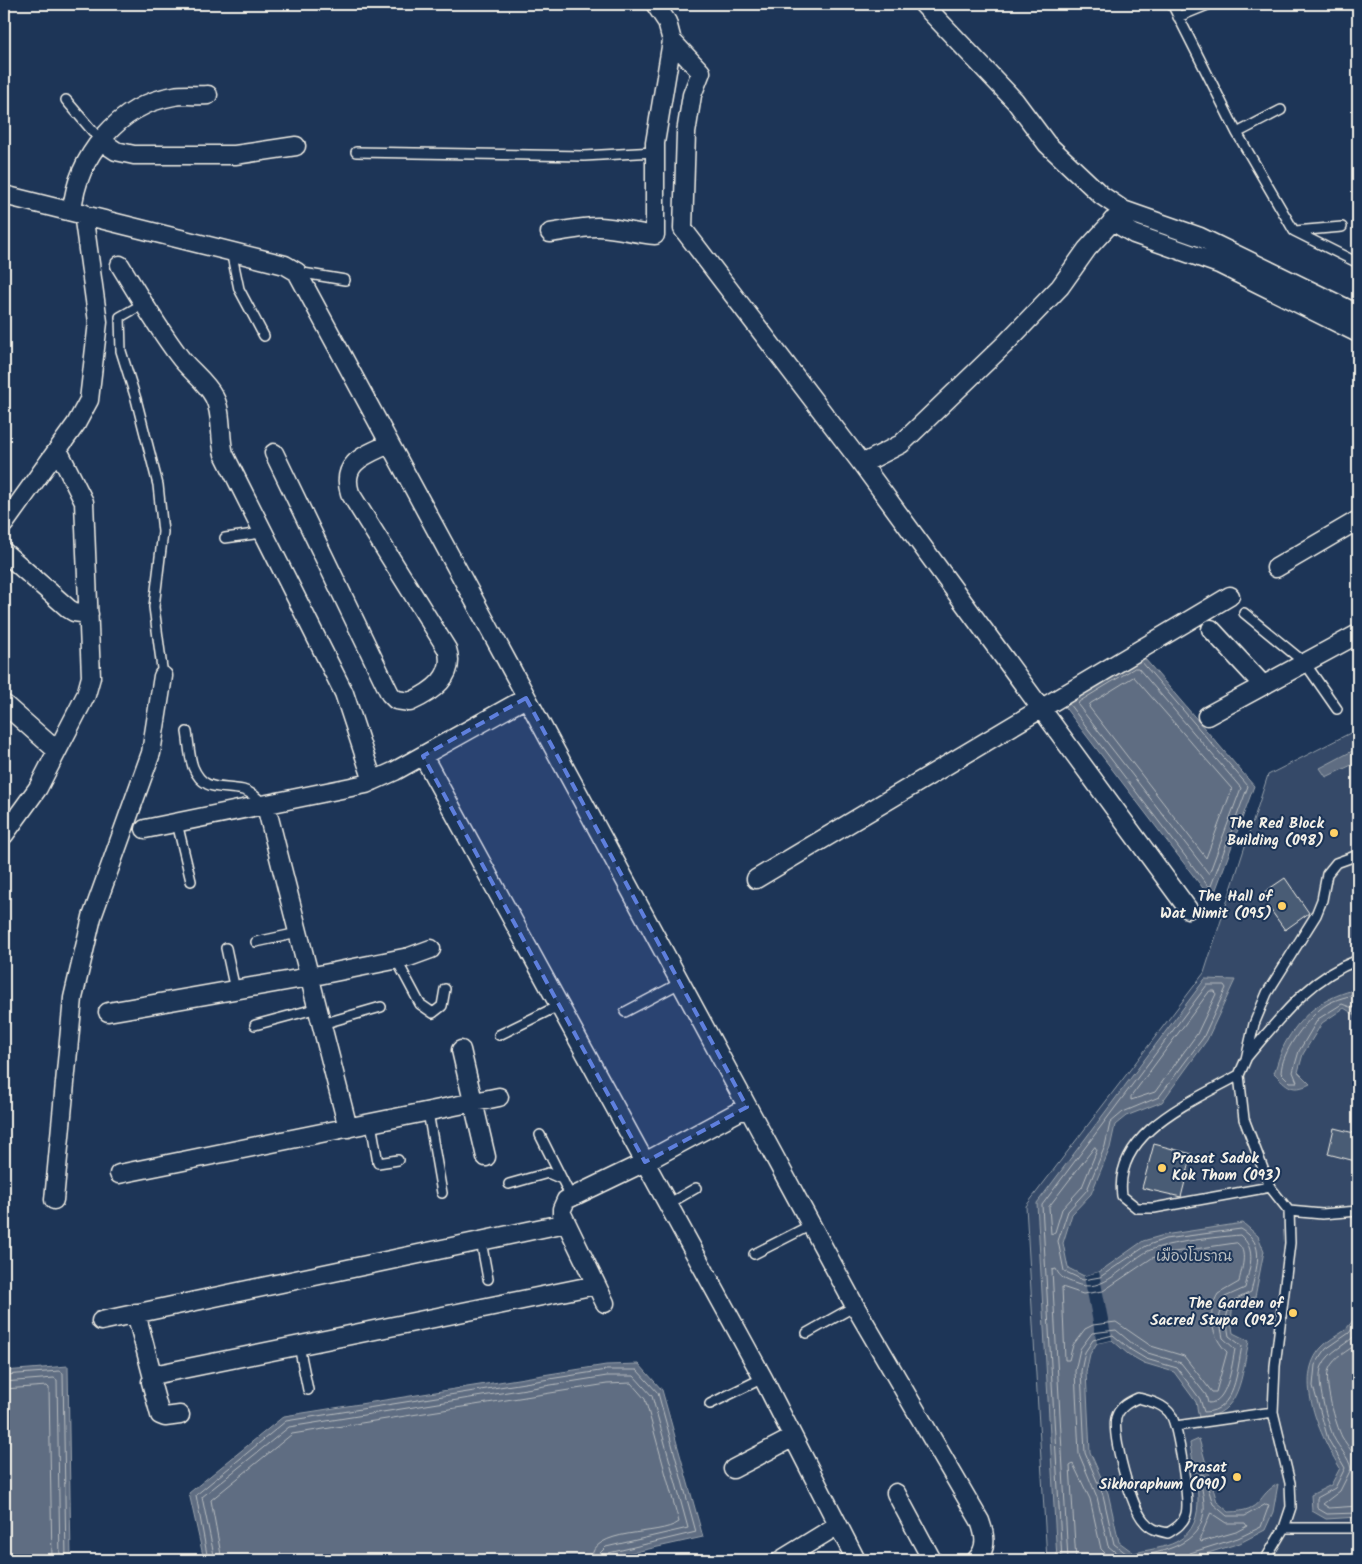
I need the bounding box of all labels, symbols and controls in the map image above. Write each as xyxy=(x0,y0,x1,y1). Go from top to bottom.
place label: The Red Block Building (098) xyxy=(1227,812,1325,853)
marker: The Red Block Building (098) xyxy=(1328,827,1340,839)
place label: The Hall of Wat Nimit (095) xyxy=(1160,885,1273,926)
marker: The Hall of Wat Nimit (095) xyxy=(1276,900,1288,912)
place label: Prasat Sadok Kok Thom (093) xyxy=(1172,1147,1281,1188)
marker: Prasat Sadok Kok Thom (093) xyxy=(1156,1162,1168,1174)
park label: เมืองโบราณ xyxy=(1156,1245,1232,1269)
place label: The Garden of Sacred Stupa (092) xyxy=(1150,1292,1284,1333)
marker: The Garden of Sacred Stupa (092) xyxy=(1287,1307,1299,1319)
place label: Prasat Sikhoraphum (090) xyxy=(1099,1456,1227,1497)
marker: Prasat Sikhoraphum (090) xyxy=(1231,1471,1243,1483)

